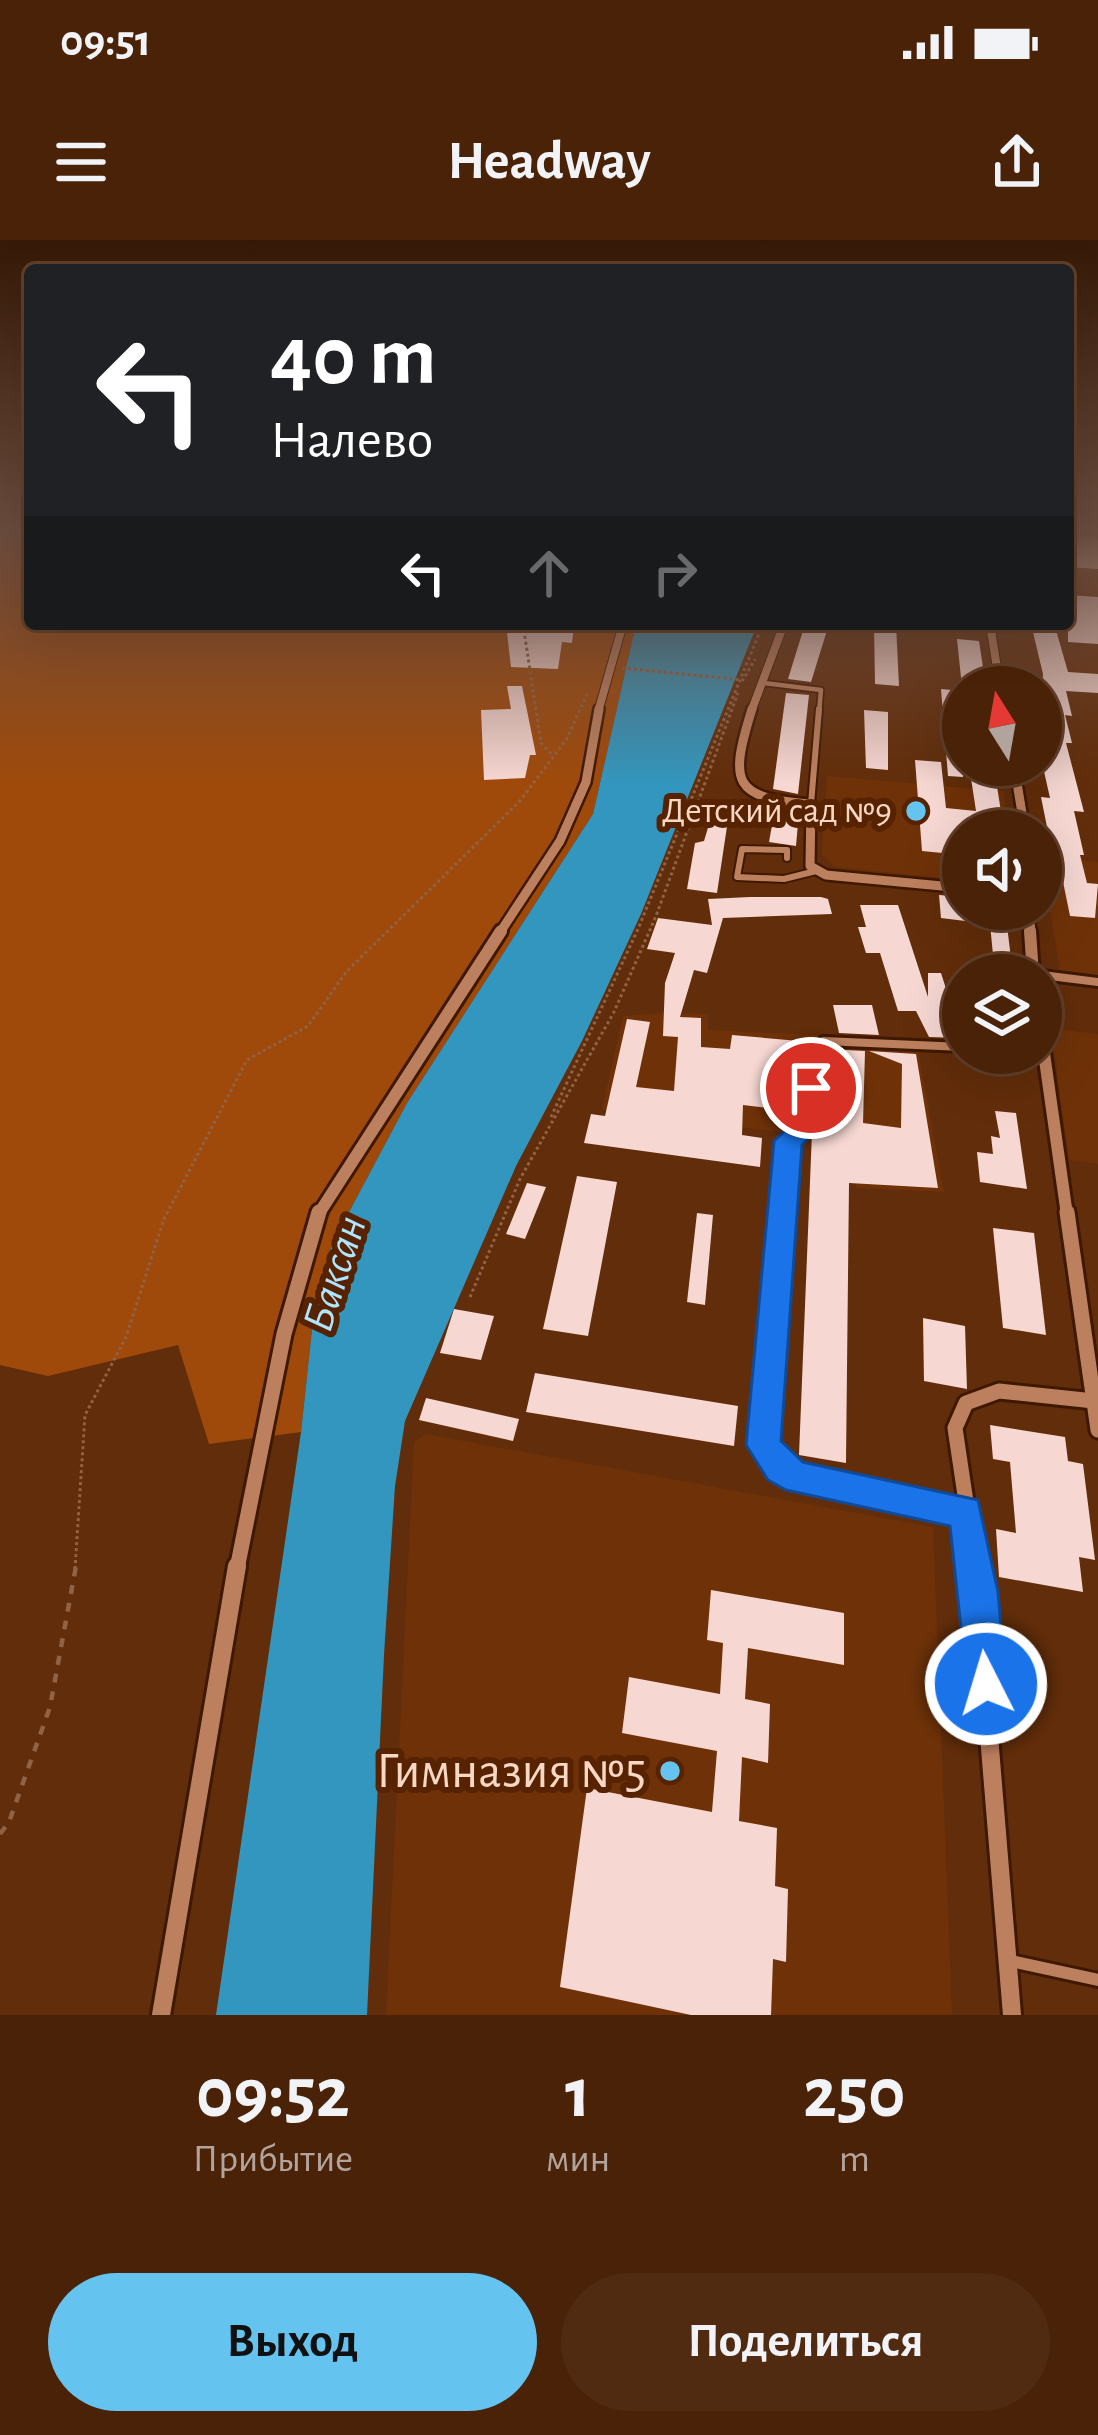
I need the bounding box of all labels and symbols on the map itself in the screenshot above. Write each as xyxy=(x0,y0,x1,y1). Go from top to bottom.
north arrow xyxy=(942,666,1062,786)
place label: Детский сад №9 xyxy=(662,793,892,829)
marker: Детский сад №9 xyxy=(903,798,929,824)
pin xyxy=(760,1037,862,1139)
water label: Баксан xyxy=(295,1211,375,1337)
position arrow xyxy=(923,1621,1049,1747)
place label: Гимназия №5 xyxy=(376,1746,646,1797)
marker: Гимназия №5 xyxy=(657,1758,683,1784)

